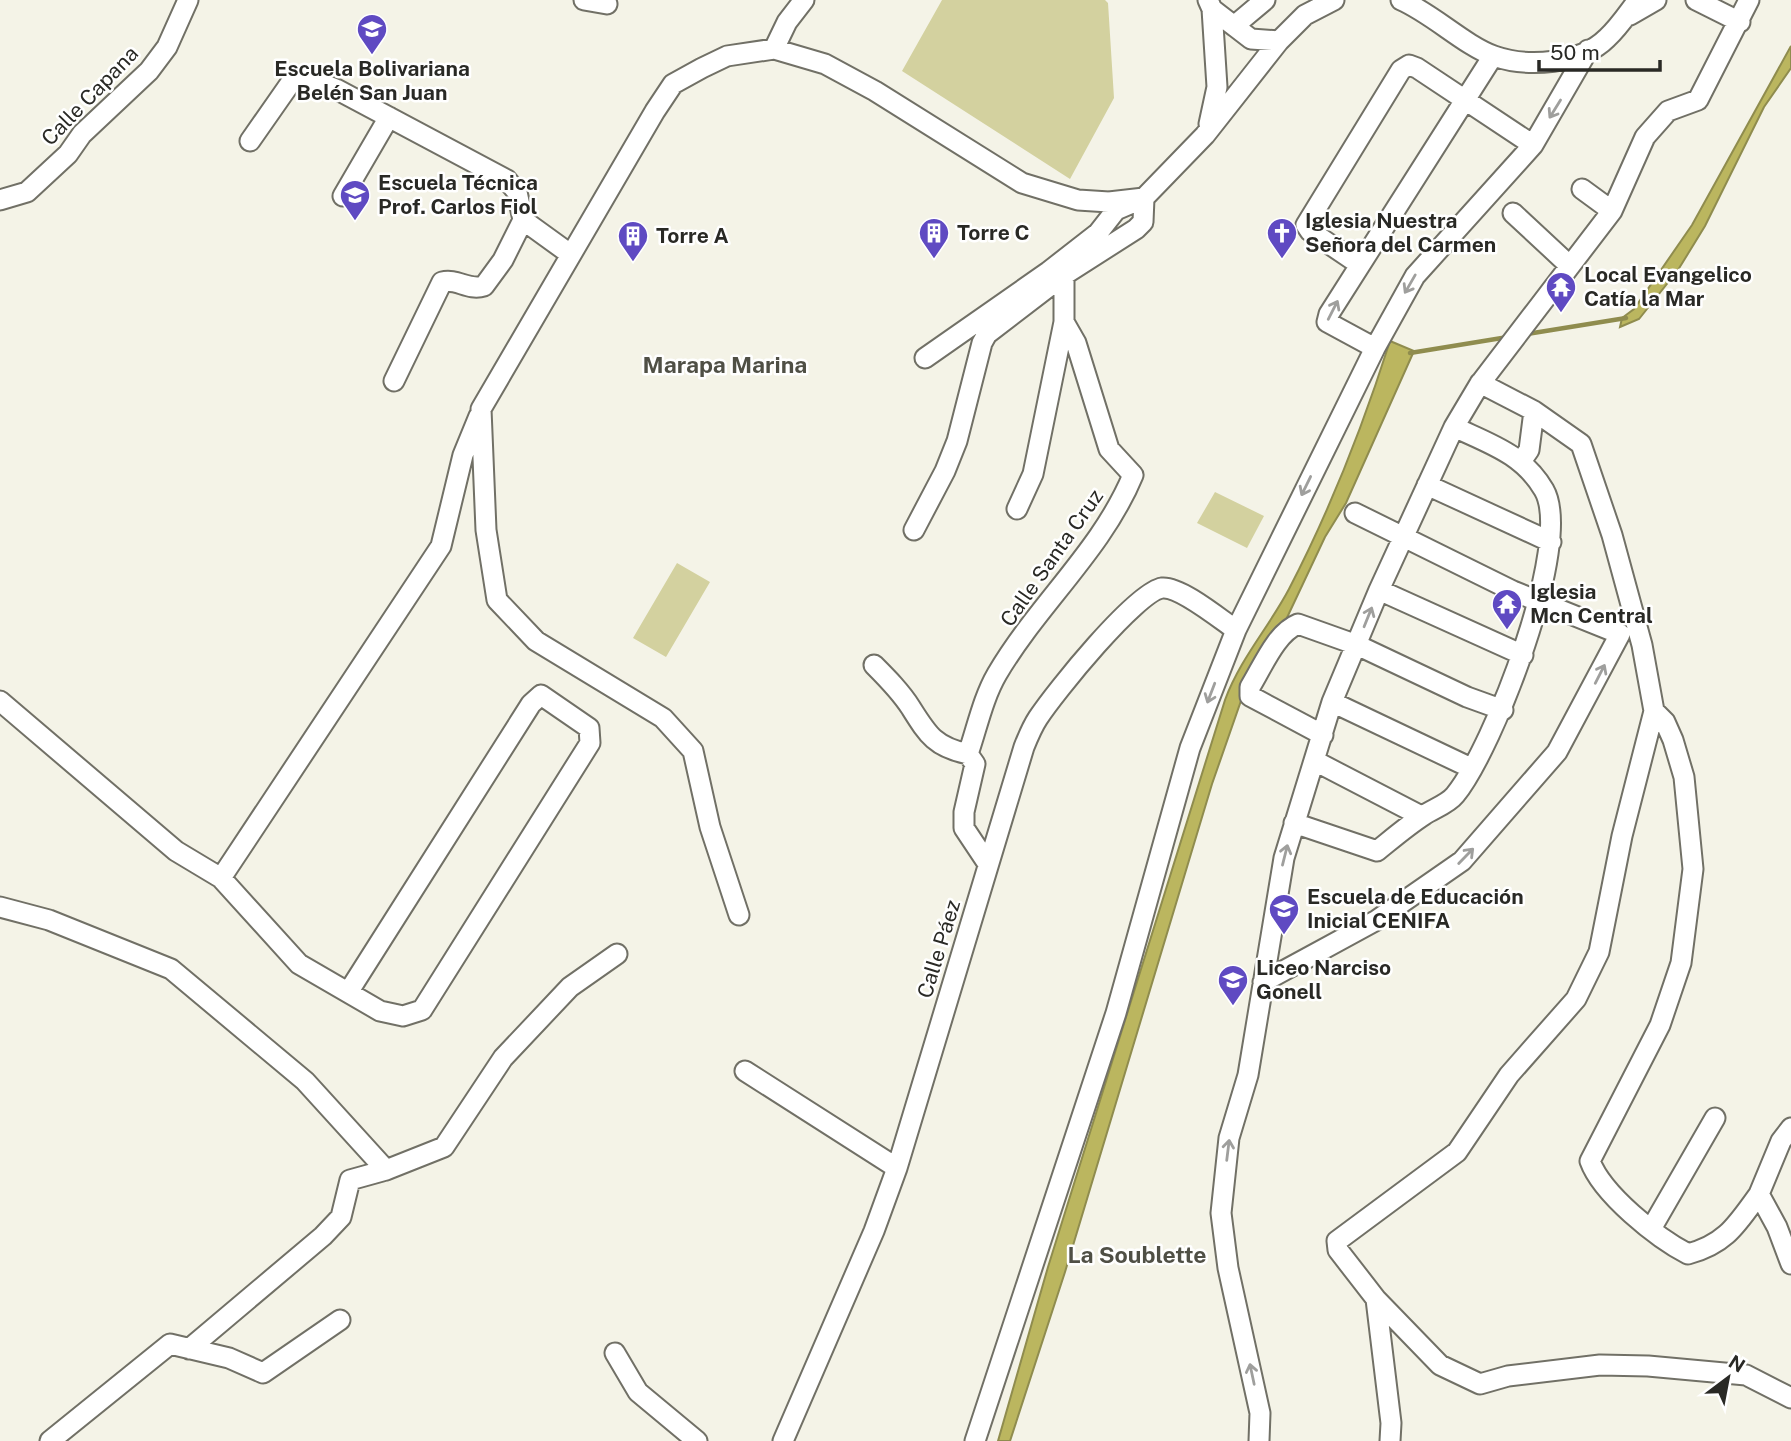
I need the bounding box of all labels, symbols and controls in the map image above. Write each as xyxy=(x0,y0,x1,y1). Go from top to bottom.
school or university icon: Escuela Bolivariana Belén San Juan xyxy=(355,12,389,56)
scale bar xyxy=(1539,28,1660,72)
text: 50 m xyxy=(1550,40,1600,65)
street label: Calle Capana xyxy=(36,41,143,150)
place label: Escuela Bolivariana Belén San Juan xyxy=(274,56,470,105)
one-way arrow xyxy=(1547,99,1561,119)
place label: Escuela Técnica Prof. Carlos Fiol xyxy=(378,170,538,219)
school or university icon: Escuela Técnica Prof. Carlos Fiol xyxy=(338,178,372,222)
place label: Iglesia Nuestra Señora del Carmen xyxy=(1305,208,1496,257)
building icon: Torre C xyxy=(917,216,951,260)
church icon: Iglesia Nuestra Señora del Carmen xyxy=(1265,216,1299,260)
building icon: Torre A xyxy=(616,219,650,263)
place label: Torre C xyxy=(957,220,1030,245)
place label: Torre A xyxy=(656,223,729,248)
place label: Local Evangelico Catía la Mar xyxy=(1584,262,1752,311)
temple icon: Local Evangelico Catía la Mar xyxy=(1544,270,1578,314)
one-way arrow xyxy=(1403,274,1417,294)
one-way arrow xyxy=(1326,300,1340,321)
district label: Marapa Marina xyxy=(643,351,807,378)
one-way arrow xyxy=(1299,476,1313,496)
street label: Calle Santa Cruz xyxy=(995,484,1108,631)
place label: Iglesia Mcn Central xyxy=(1530,579,1653,628)
temple icon: Iglesia Mcn Central xyxy=(1490,587,1524,631)
one-way arrow xyxy=(1362,607,1375,628)
one-way arrow xyxy=(1594,664,1608,685)
one-way arrow xyxy=(1204,682,1217,703)
one-way arrow xyxy=(1279,844,1292,867)
one-way arrow xyxy=(1457,847,1474,864)
place label: Escuela de Educación Inicial CENIFA xyxy=(1307,884,1524,933)
school or university icon: Escuela de Educación Inicial CENIFA xyxy=(1267,892,1301,936)
street label: Calle Páez xyxy=(912,897,965,1001)
place label: Liceo Narciso Gonell xyxy=(1256,955,1391,1004)
school or university icon: Liceo Narciso Gonell xyxy=(1216,963,1250,1007)
one-way arrow xyxy=(1221,1139,1234,1162)
district label: La Soublette xyxy=(1067,1241,1207,1268)
north arrow xyxy=(1693,1343,1763,1413)
text: N xyxy=(1725,1350,1749,1377)
one-way arrow xyxy=(1245,1363,1258,1386)

